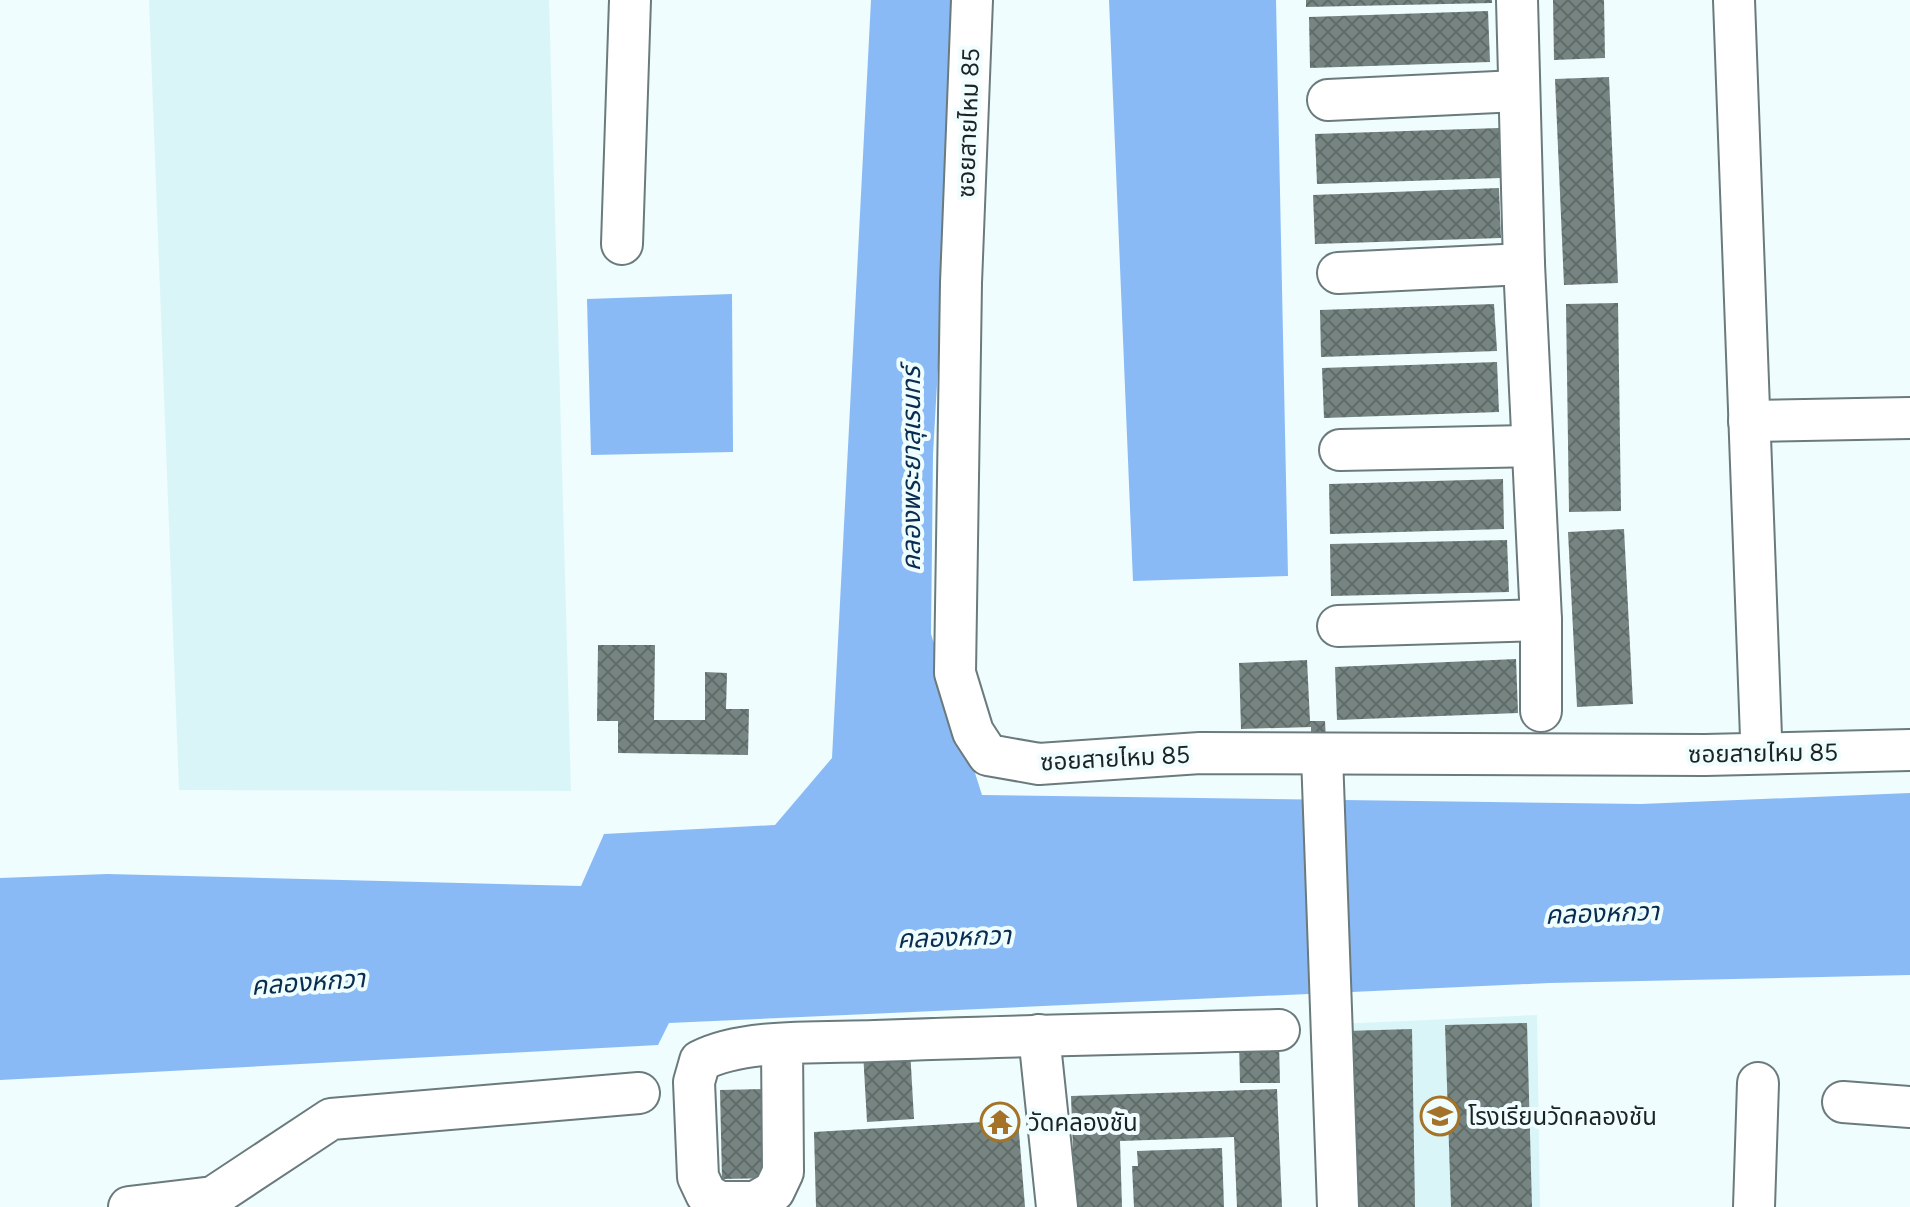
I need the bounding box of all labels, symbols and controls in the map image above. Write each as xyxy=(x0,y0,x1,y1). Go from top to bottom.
street label: ซอยสายไหม 85 xyxy=(951,48,985,198)
water label: คลองพระยาสุเรนทร์ xyxy=(895,360,927,571)
street label: ซอยสายไหม 85 xyxy=(1688,737,1838,769)
street label: ซอยสายไหม 85 xyxy=(1039,740,1191,776)
water label: คลองหกวา xyxy=(1545,895,1661,931)
water label: คลองหกวา xyxy=(897,919,1013,955)
water label: คลองหกวา xyxy=(250,962,367,1002)
school or university icon: โรงเรียนวัดคลองชัน xyxy=(1419,1095,1461,1137)
temple icon: วัดคลองชัน xyxy=(979,1101,1021,1143)
place label: โรงเรียนวัดคลองชัน xyxy=(1468,1102,1657,1131)
place label: วัดคลองชัน xyxy=(1028,1108,1138,1137)

